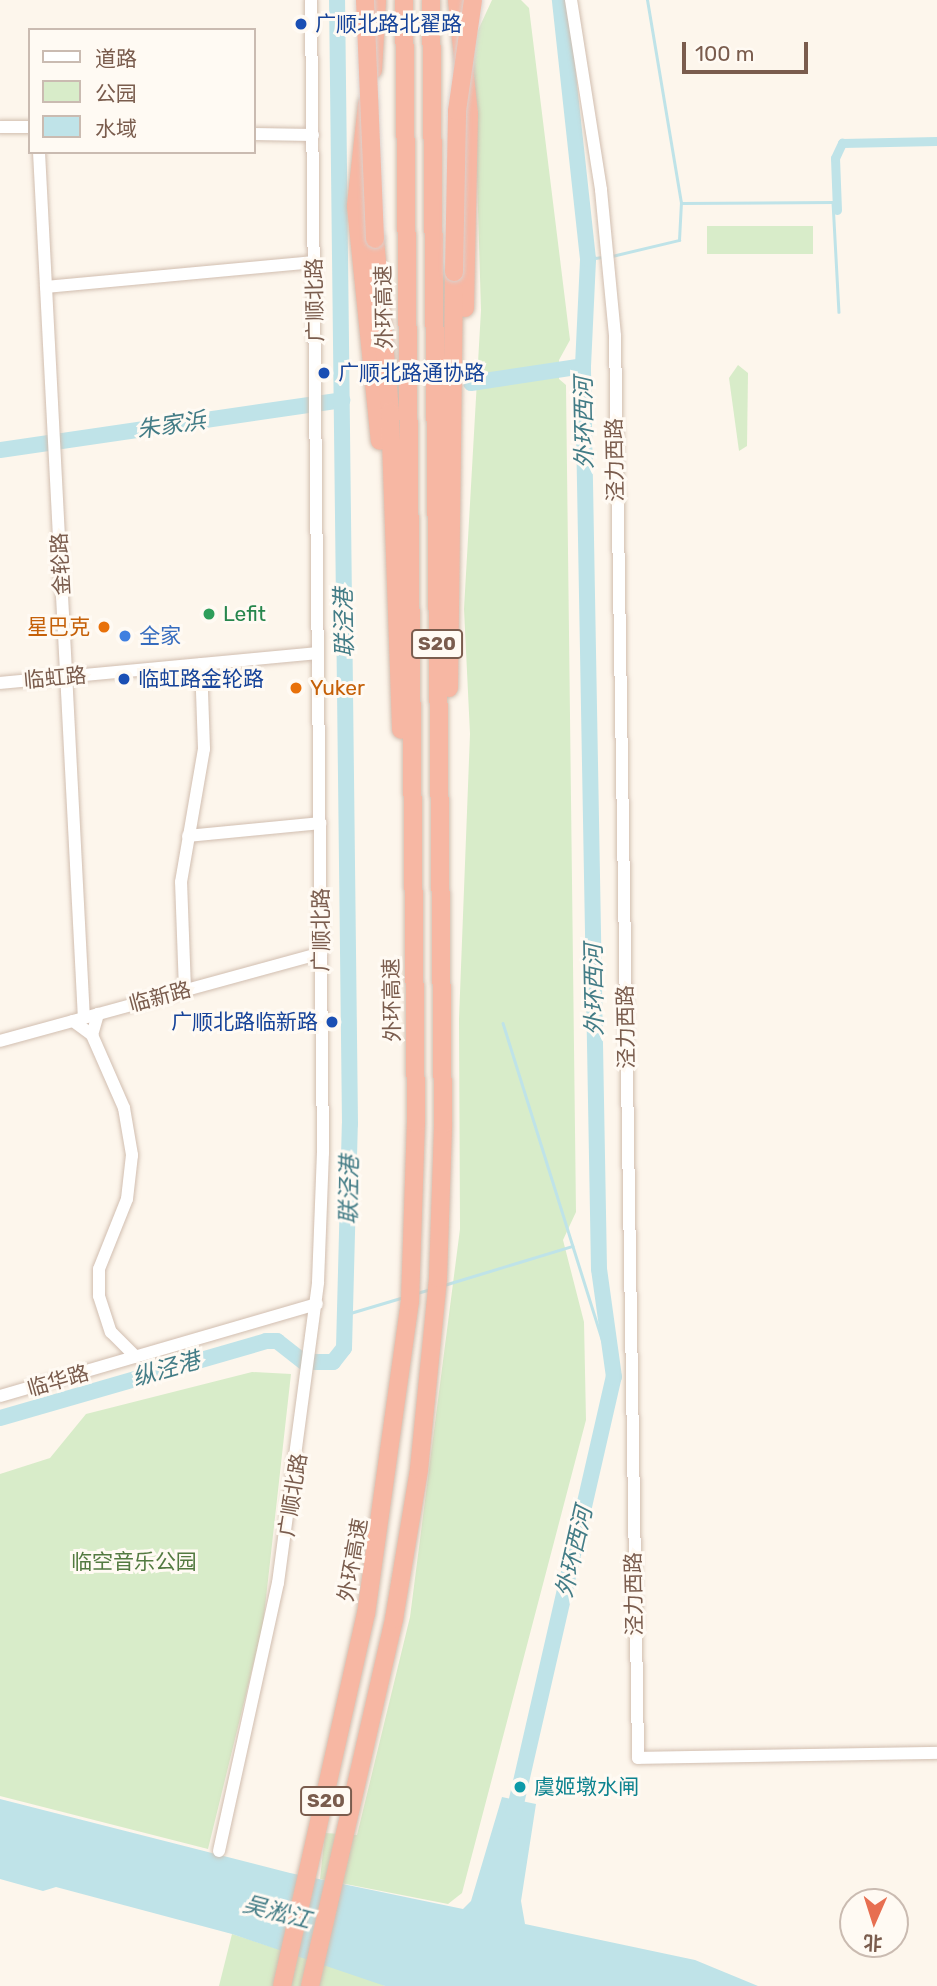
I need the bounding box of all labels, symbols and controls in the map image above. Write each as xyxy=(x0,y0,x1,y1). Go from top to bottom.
place label: 广顺北路北翟路 xyxy=(315,11,462,37)
marker: 广顺北路北翟路 xyxy=(293,16,309,32)
legend xyxy=(28,28,256,154)
scale bar xyxy=(685,28,811,72)
text: 100 m xyxy=(695,41,754,66)
text: 道路 xyxy=(95,46,137,71)
text: 公园 xyxy=(95,81,137,106)
text: 水域 xyxy=(95,116,137,141)
street label: 广顺北路 xyxy=(302,258,328,342)
street label: 外环高速 xyxy=(371,265,397,349)
place label: 广顺北路通协路 xyxy=(338,360,485,386)
marker: 广顺北路通协路 xyxy=(316,365,332,381)
water label: 外环西河 xyxy=(569,377,599,469)
water label: 朱家浜 xyxy=(135,407,207,443)
street label: 泾力西路 xyxy=(602,418,628,502)
street label: 金轮路 xyxy=(47,532,75,596)
water label: 联泾港 xyxy=(330,588,358,658)
place label: Lefit xyxy=(223,601,266,627)
marker: Lefit xyxy=(201,606,217,622)
place label: 星巴克 xyxy=(27,614,90,640)
marker: 星巴克 xyxy=(96,619,112,635)
place label: 全家 xyxy=(139,623,181,649)
marker: 全家 xyxy=(117,628,133,644)
road number: S20 xyxy=(411,628,463,660)
street label: 临虹路 xyxy=(23,663,87,693)
place label: 临虹路金轮路 xyxy=(138,666,264,692)
marker: 临虹路金轮路 xyxy=(116,671,132,687)
place label: Yuker xyxy=(310,675,365,701)
marker: Yuker xyxy=(288,680,304,696)
street label: 广顺北路 xyxy=(308,888,334,972)
water label: 外环西河 xyxy=(579,944,609,1036)
street label: 外环高速 xyxy=(379,958,405,1042)
street label: 临新路 xyxy=(126,977,194,1017)
street label: 泾力西路 xyxy=(613,985,639,1069)
place label: 广顺北路临新路 xyxy=(171,1009,318,1035)
marker: 广顺北路临新路 xyxy=(324,1014,340,1030)
water label: 联泾港 xyxy=(335,1155,363,1225)
water label: 纵泾港 xyxy=(129,1346,203,1392)
street label: 临华路 xyxy=(24,1360,92,1402)
street label: 广顺北路 xyxy=(274,1452,312,1538)
water label: 外环西河 xyxy=(550,1504,598,1600)
street label: 外环高速 xyxy=(333,1516,373,1604)
park label: 临空音乐公园 xyxy=(71,1549,197,1575)
street label: 泾力西路 xyxy=(621,1552,647,1636)
place label: 虞姬墩水闸 xyxy=(534,1774,639,1800)
marker: 虞姬墩水闸 xyxy=(512,1779,528,1795)
road number: S20 xyxy=(300,1786,352,1816)
north arrow xyxy=(839,1888,909,1958)
water label: 吴淞江 xyxy=(240,1890,314,1934)
text: 北 xyxy=(863,1930,883,1954)

